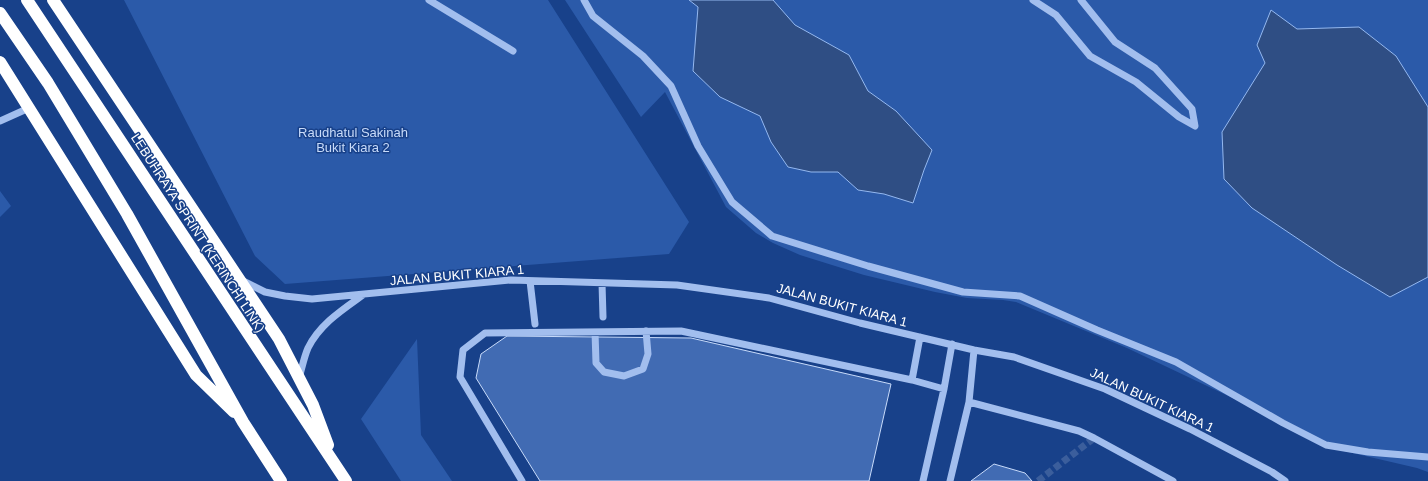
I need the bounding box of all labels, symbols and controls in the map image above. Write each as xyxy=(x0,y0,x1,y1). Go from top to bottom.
park label: Raudhatul Sakinah Bukit Kiara 2 xyxy=(298,125,408,155)
street label: LEBUHRAYA SPRINT (KERINCHI LINK) xyxy=(128,131,268,335)
street label: JALAN BUKIT KIARA 1 xyxy=(389,262,525,288)
street label: JALAN BUKIT KIARA 1 xyxy=(775,280,909,330)
street label: JALAN BUKIT KIARA 1 xyxy=(1088,365,1216,435)

